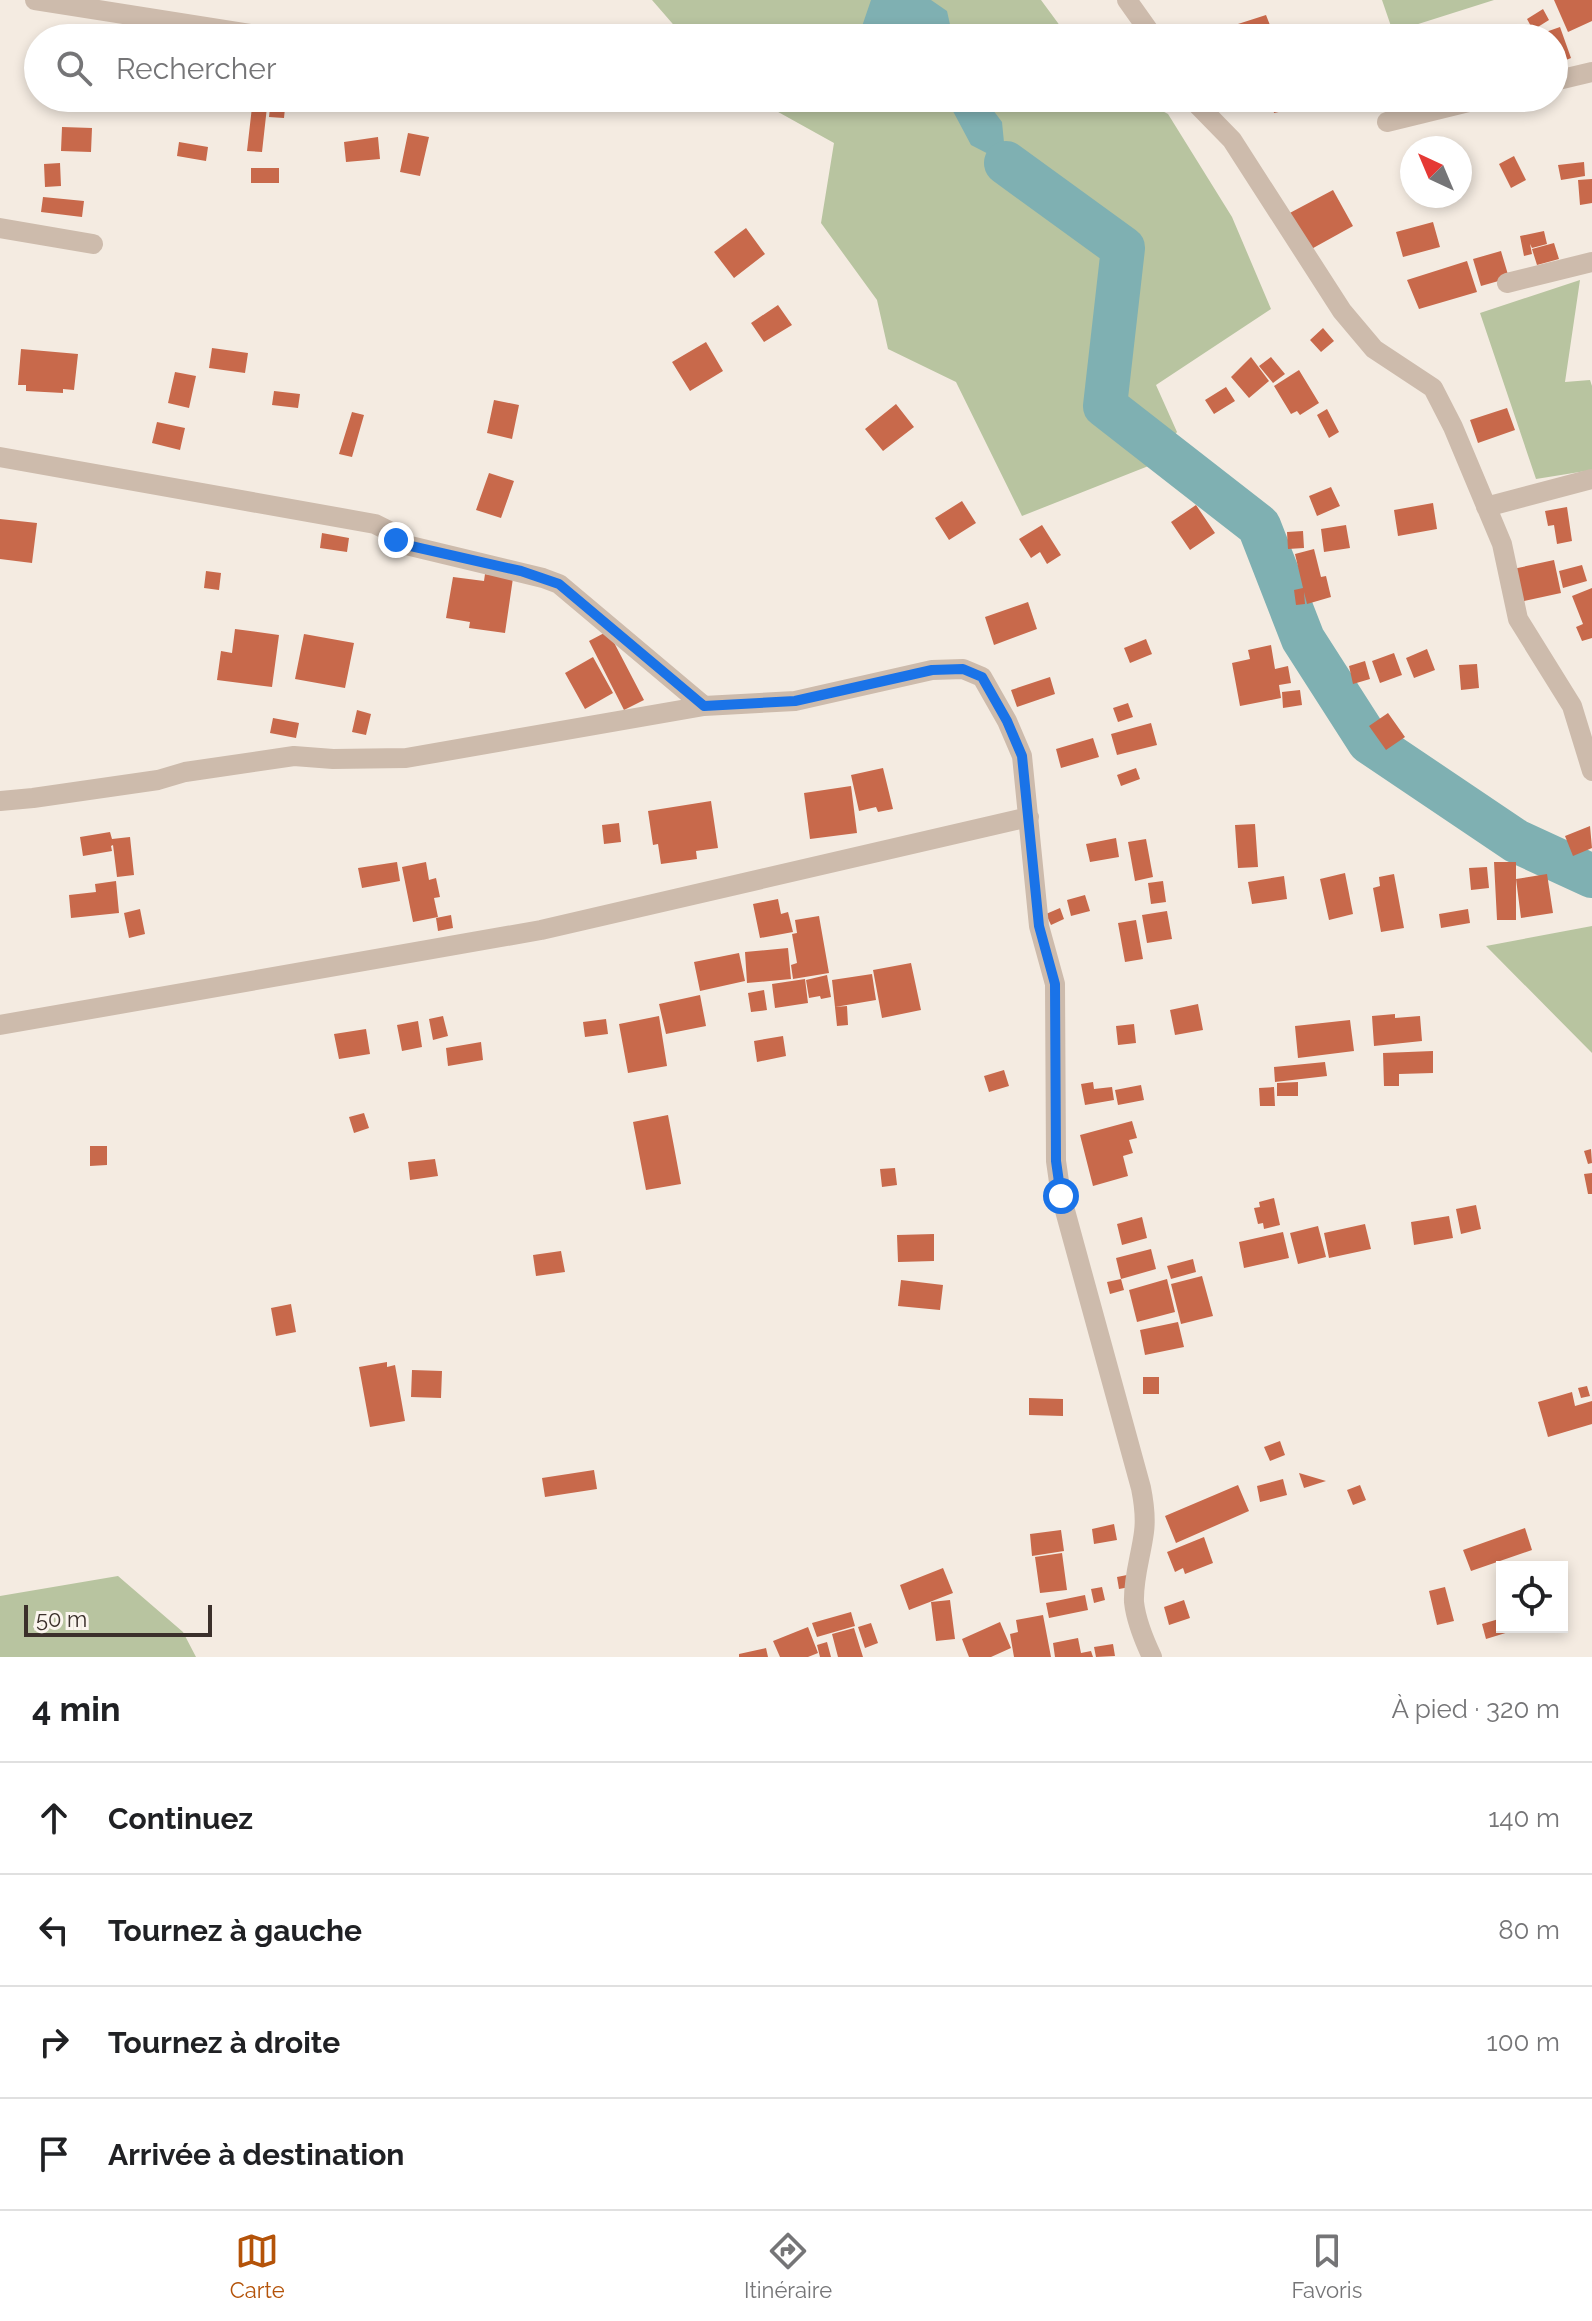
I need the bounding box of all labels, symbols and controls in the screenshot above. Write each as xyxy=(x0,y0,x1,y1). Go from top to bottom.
search box xyxy=(24,24,1568,112)
icon: search xyxy=(52,46,96,90)
text: Rechercher xyxy=(116,51,276,86)
north arrow xyxy=(1400,136,1472,208)
route end xyxy=(378,522,414,558)
route start xyxy=(1043,1178,1079,1214)
map controls xyxy=(1496,1561,1568,1633)
button: locate xyxy=(1496,1561,1568,1633)
scale bar xyxy=(24,1601,212,1637)
text: 50 m xyxy=(36,1606,87,1632)
text: 4 min xyxy=(32,1689,120,1729)
text: À pied · 320 m xyxy=(1391,1694,1560,1724)
icon: ahead xyxy=(32,1796,76,1840)
text: Continuez xyxy=(108,1801,253,1836)
text: 140 m xyxy=(1488,1803,1560,1833)
icon: left xyxy=(32,1908,76,1952)
text: Tournez à gauche xyxy=(108,1913,362,1948)
text: 80 m xyxy=(1498,1915,1560,1945)
icon: right xyxy=(32,2020,76,2064)
text: Tournez à droite xyxy=(108,2025,340,2060)
text: 100 m xyxy=(1487,2027,1560,2057)
icon: arrive xyxy=(32,2132,76,2176)
text: Arrivée à destination xyxy=(108,2137,404,2172)
tab: Carte xyxy=(230,2229,285,2303)
tab: Itinéraire xyxy=(744,2229,832,2303)
tab: Favoris xyxy=(1292,2229,1362,2303)

